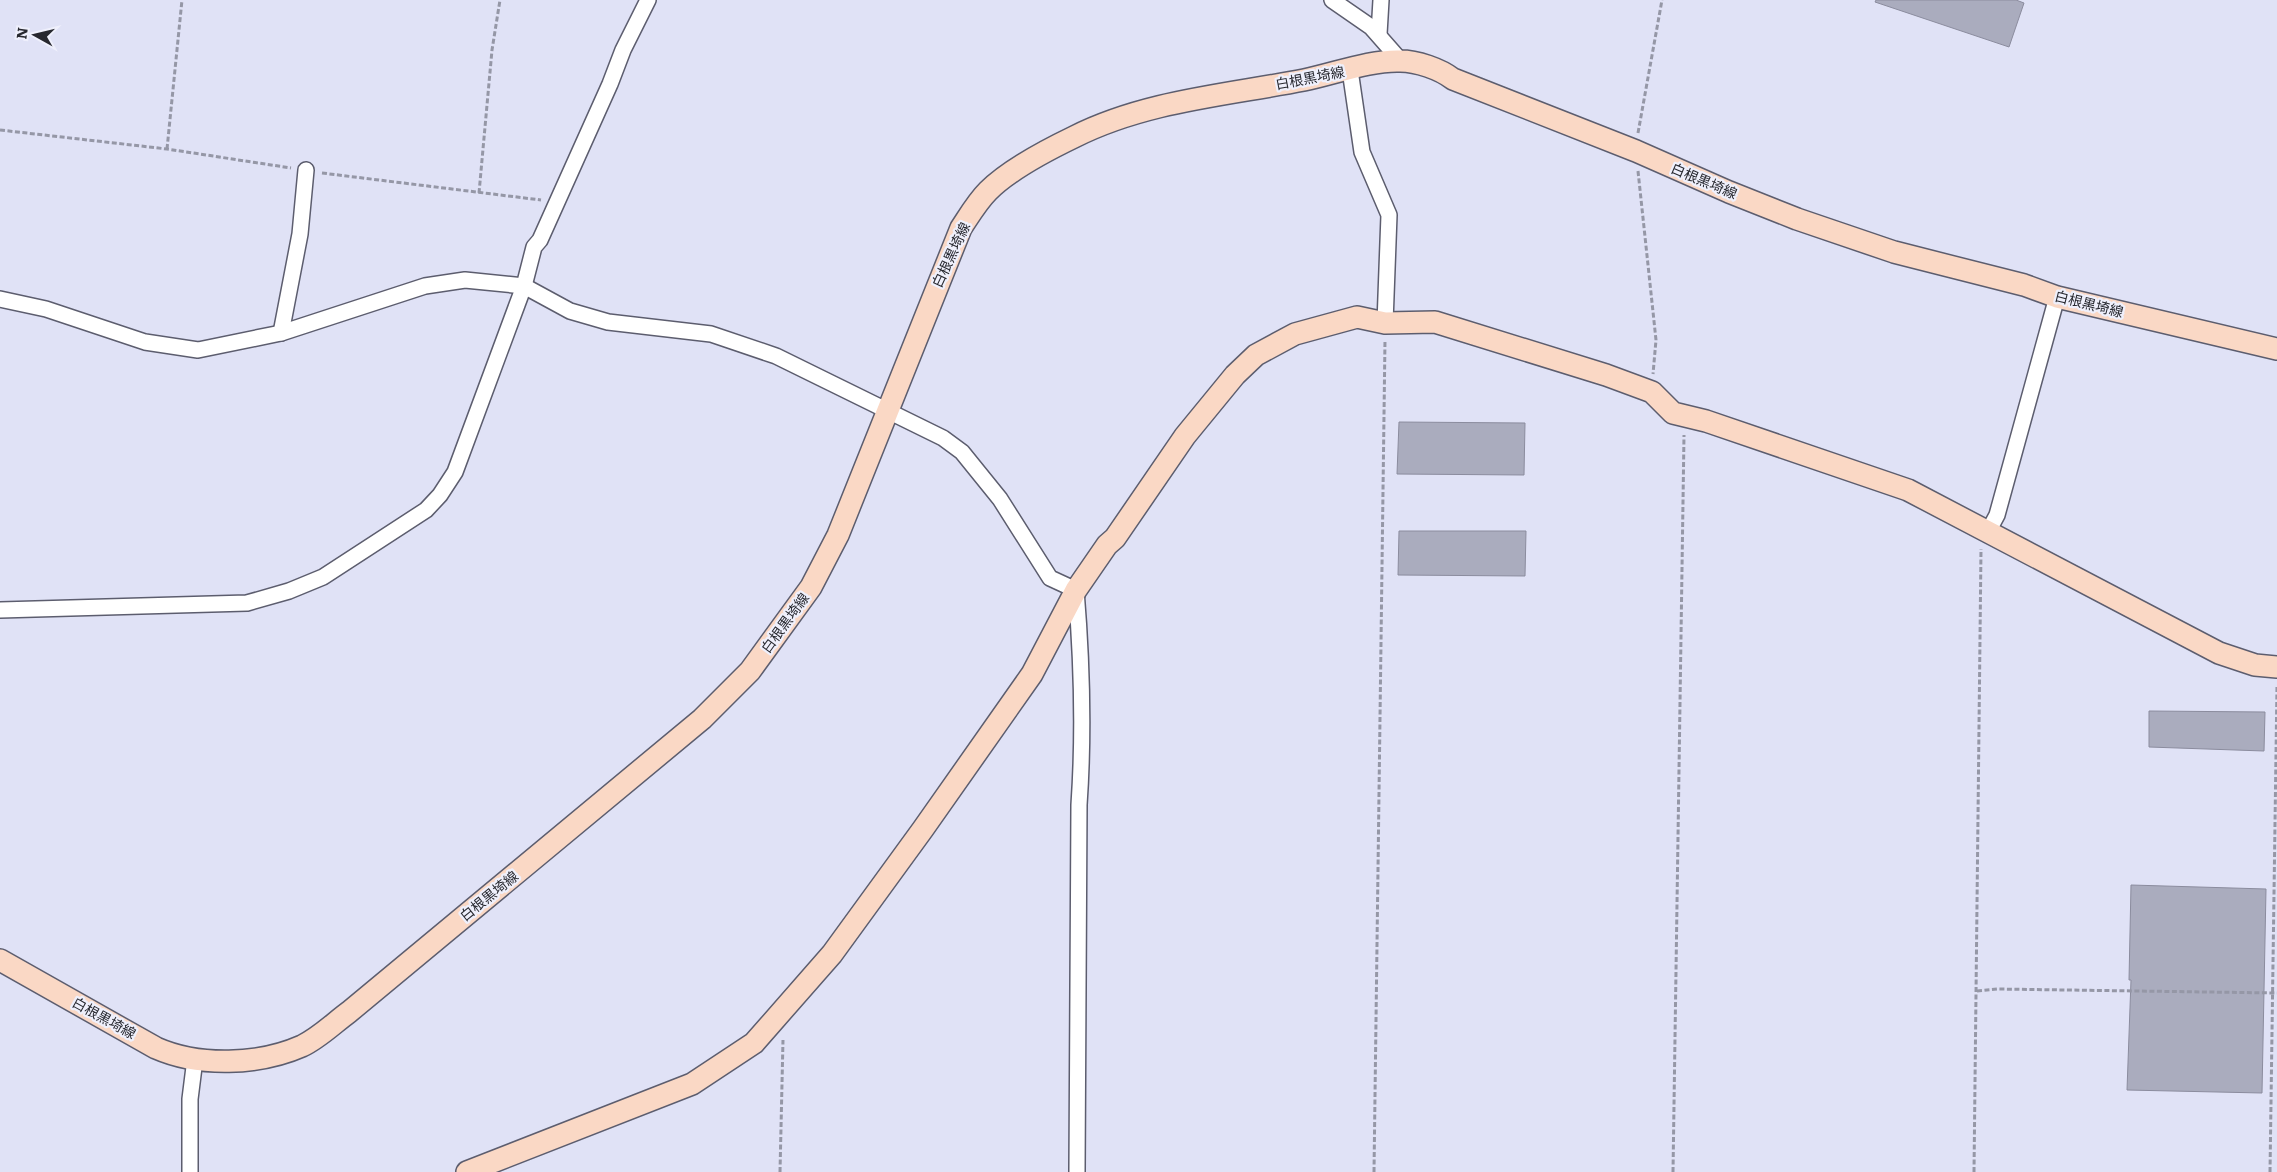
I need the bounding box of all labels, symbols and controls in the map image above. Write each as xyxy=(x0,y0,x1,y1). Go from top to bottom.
north arrow xyxy=(10,10,60,60)
text: N xyxy=(10,26,32,40)
street label: 白根黒埼線 xyxy=(1274,61,1346,94)
street label: 白根黒埼線 xyxy=(1668,157,1741,203)
street label: 白根黒埼線 xyxy=(926,219,974,291)
street label: 白根黒埼線 xyxy=(2053,285,2126,321)
street label: 白根黒埼線 xyxy=(756,588,813,657)
street label: 白根黒埼線 xyxy=(455,865,522,925)
street label: 白根黒埼線 xyxy=(69,991,140,1043)

